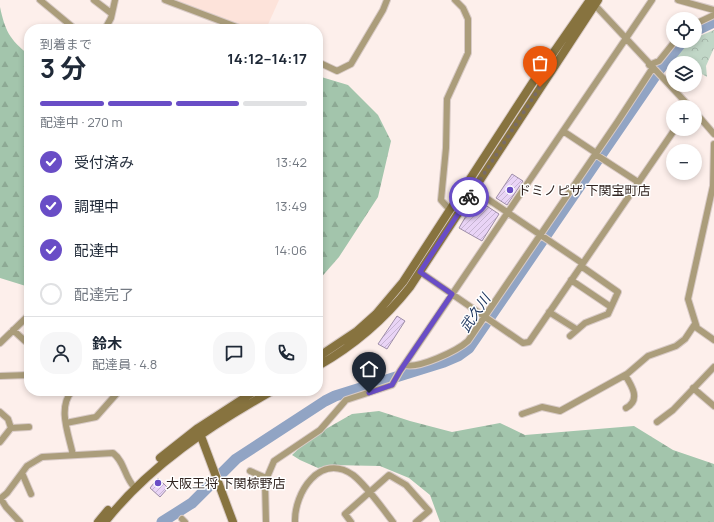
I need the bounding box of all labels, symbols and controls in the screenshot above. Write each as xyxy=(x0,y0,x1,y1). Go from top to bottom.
map controls xyxy=(666,12,702,180)
button: locate xyxy=(666,12,702,48)
text: 到着まで xyxy=(40,35,92,53)
pin xyxy=(523,46,557,87)
text: 14:12–14:17 xyxy=(227,48,307,69)
text: 3 分 xyxy=(40,50,86,86)
icon: bag xyxy=(529,52,551,74)
button: layers xyxy=(666,56,702,92)
button: + xyxy=(666,100,702,136)
text: 配達中 · 270 m xyxy=(40,113,123,131)
button: − xyxy=(666,144,702,180)
icon: check xyxy=(40,151,62,173)
text: 受付済み xyxy=(74,152,134,173)
text: 13:42 xyxy=(276,153,307,171)
courier xyxy=(449,177,489,217)
place label: ドミノピザ 下関宝町店 xyxy=(518,181,651,199)
marker: ドミノピザ 下関宝町店 xyxy=(505,185,515,195)
icon: bike xyxy=(458,186,480,208)
icon: check xyxy=(40,195,62,217)
text: 調理中 xyxy=(74,196,119,217)
text: 13:49 xyxy=(275,197,307,215)
icon: check xyxy=(40,239,62,261)
text: 配達中 xyxy=(74,240,119,261)
text: 14:06 xyxy=(274,241,307,259)
text: 配達完了 xyxy=(74,284,134,305)
water label: 武久川 xyxy=(455,288,495,335)
button: person xyxy=(40,332,82,374)
button: chat xyxy=(213,332,255,374)
button: phone xyxy=(265,332,307,374)
text: 鈴木 xyxy=(92,333,122,354)
pin xyxy=(352,352,386,393)
text: 配達員 · 4.8 xyxy=(92,355,157,373)
icon: home xyxy=(358,358,380,380)
place label: 大阪王将 下関椋野店 xyxy=(166,474,286,492)
marker: 大阪王将 下関椋野店 xyxy=(153,478,163,488)

